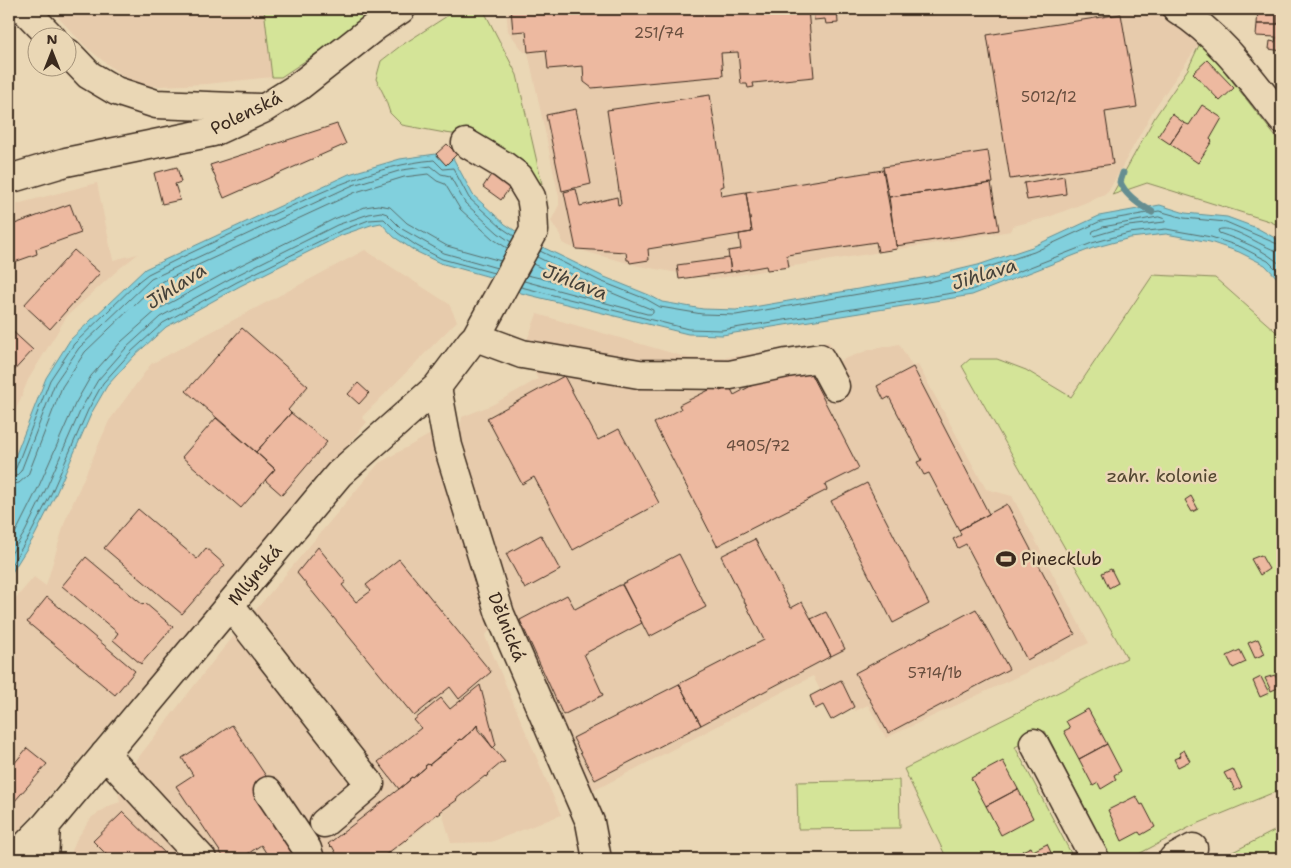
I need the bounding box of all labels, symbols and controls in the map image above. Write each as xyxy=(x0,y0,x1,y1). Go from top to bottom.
house number: 251/74 xyxy=(634,23,684,43)
north arrow xyxy=(28,28,78,78)
text: N xyxy=(46,30,58,48)
street label: Polenská xyxy=(206,85,286,141)
house number: 5012/12 xyxy=(1021,87,1077,107)
water label: Jihlava xyxy=(948,252,1020,296)
water label: Jihlava xyxy=(141,257,211,315)
water label: Jihlava xyxy=(539,258,611,306)
house number: 4905/72 xyxy=(726,436,790,456)
park label: zahr. kolonie xyxy=(1106,464,1218,488)
street label: Mlýnská xyxy=(222,539,288,611)
place label: Pinecklub xyxy=(1021,547,1102,571)
sports icon: Pinecklub xyxy=(995,548,1017,570)
street label: Dělnická xyxy=(482,589,532,665)
house number: 5714/1b xyxy=(908,663,962,683)

